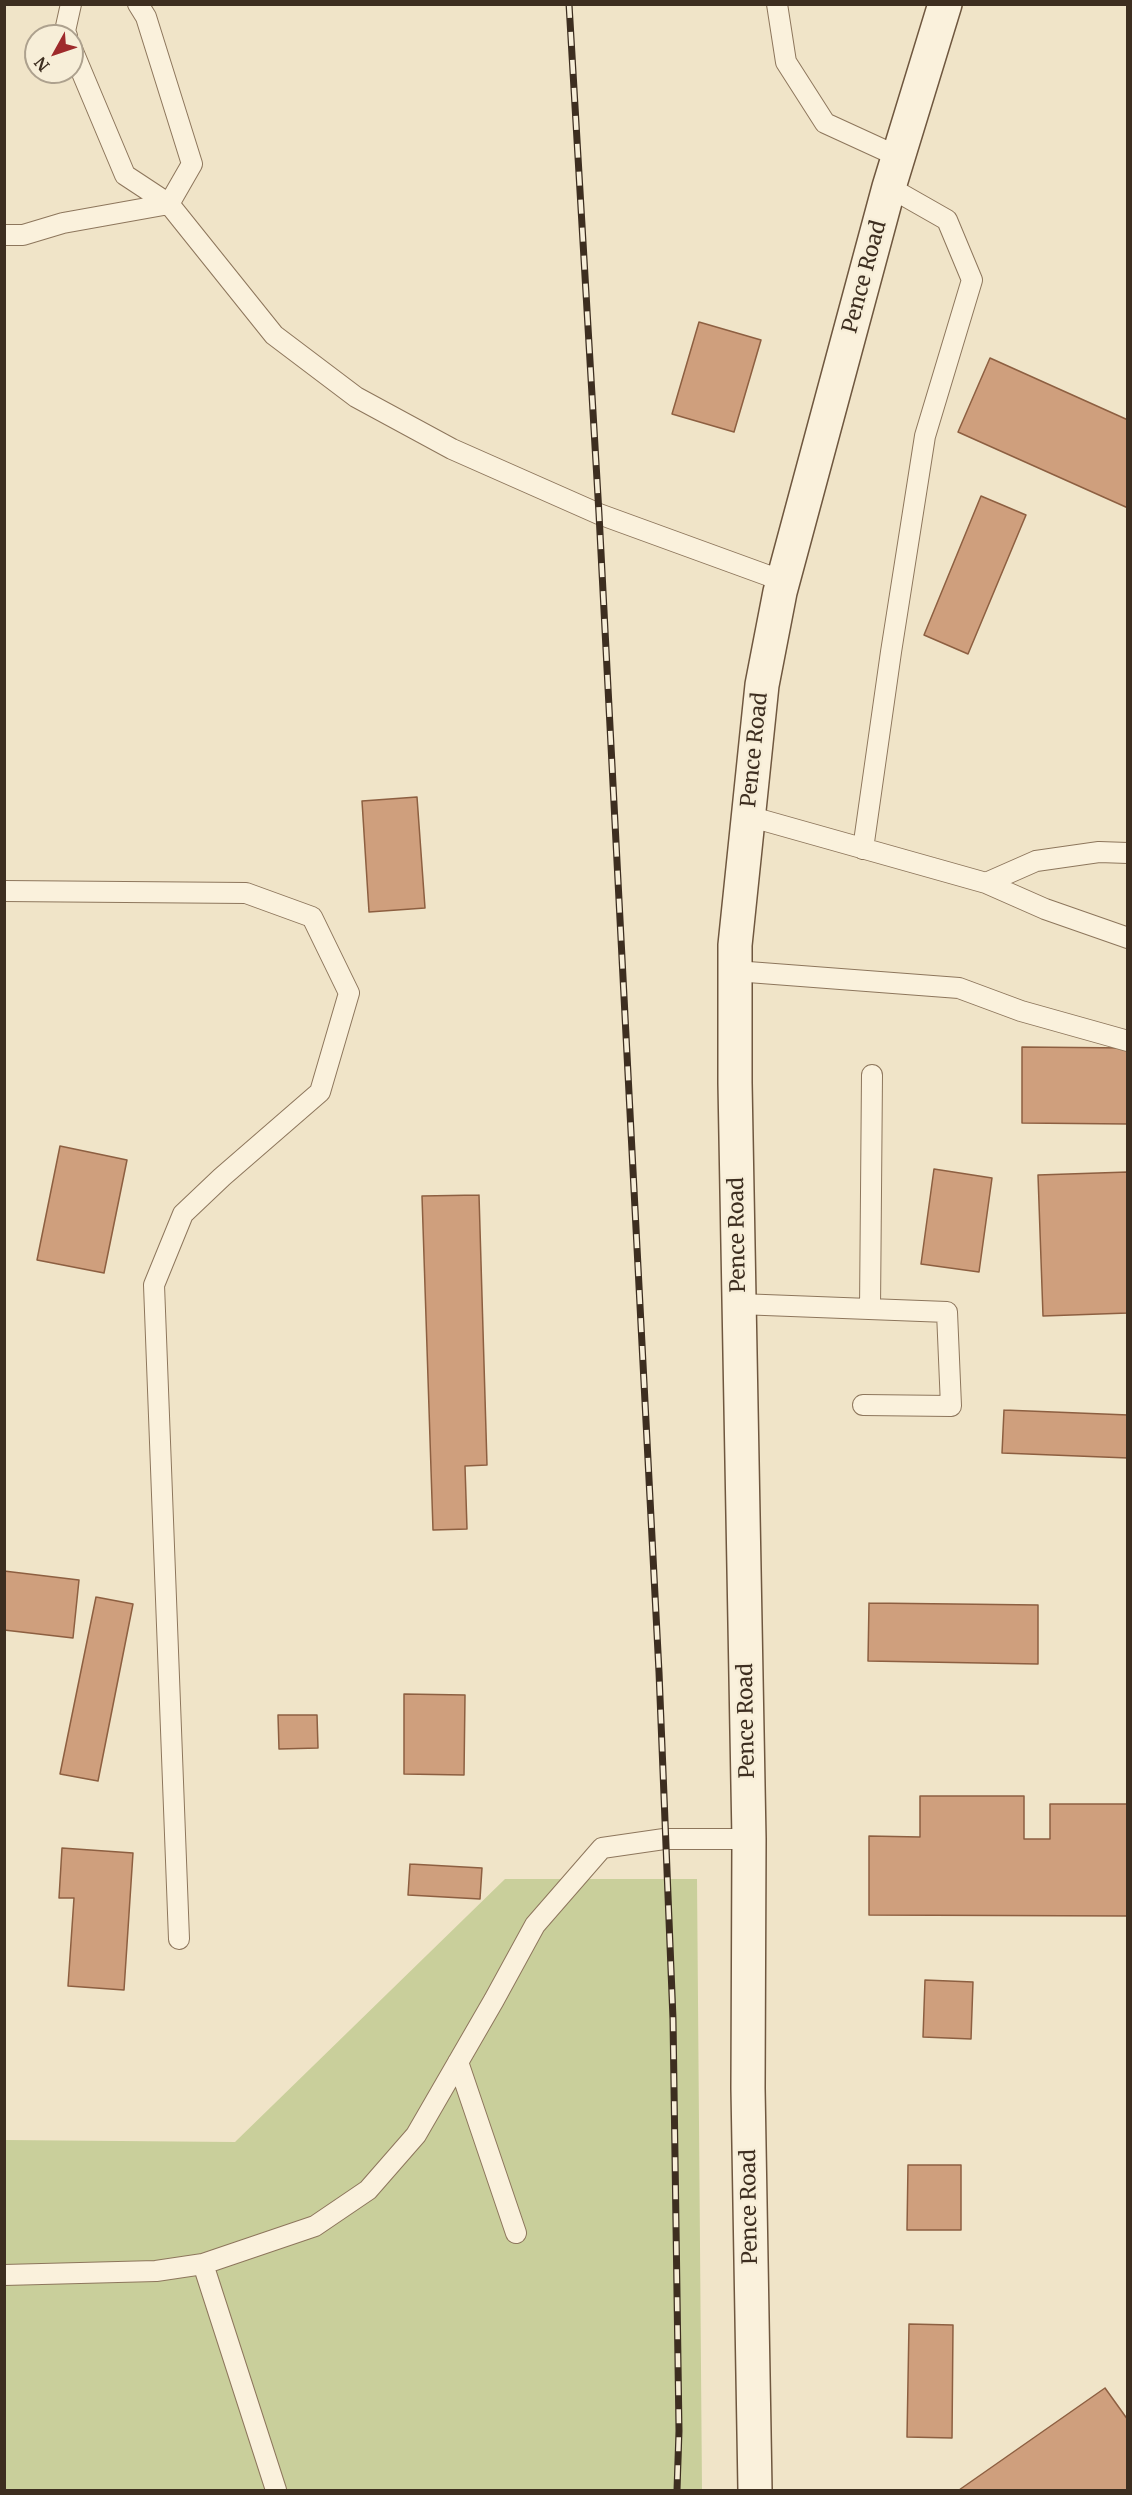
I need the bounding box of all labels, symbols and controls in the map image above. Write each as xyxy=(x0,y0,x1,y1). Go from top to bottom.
north arrow xyxy=(24,24,84,84)
text: N xyxy=(30,53,53,76)
street label: Pence Road xyxy=(838,218,892,336)
street label: Pence Road xyxy=(736,691,774,809)
street label: Pence Road xyxy=(724,1177,752,1293)
street label: Pence Road xyxy=(733,1663,761,1779)
street label: Pence Road xyxy=(736,2149,764,2265)

